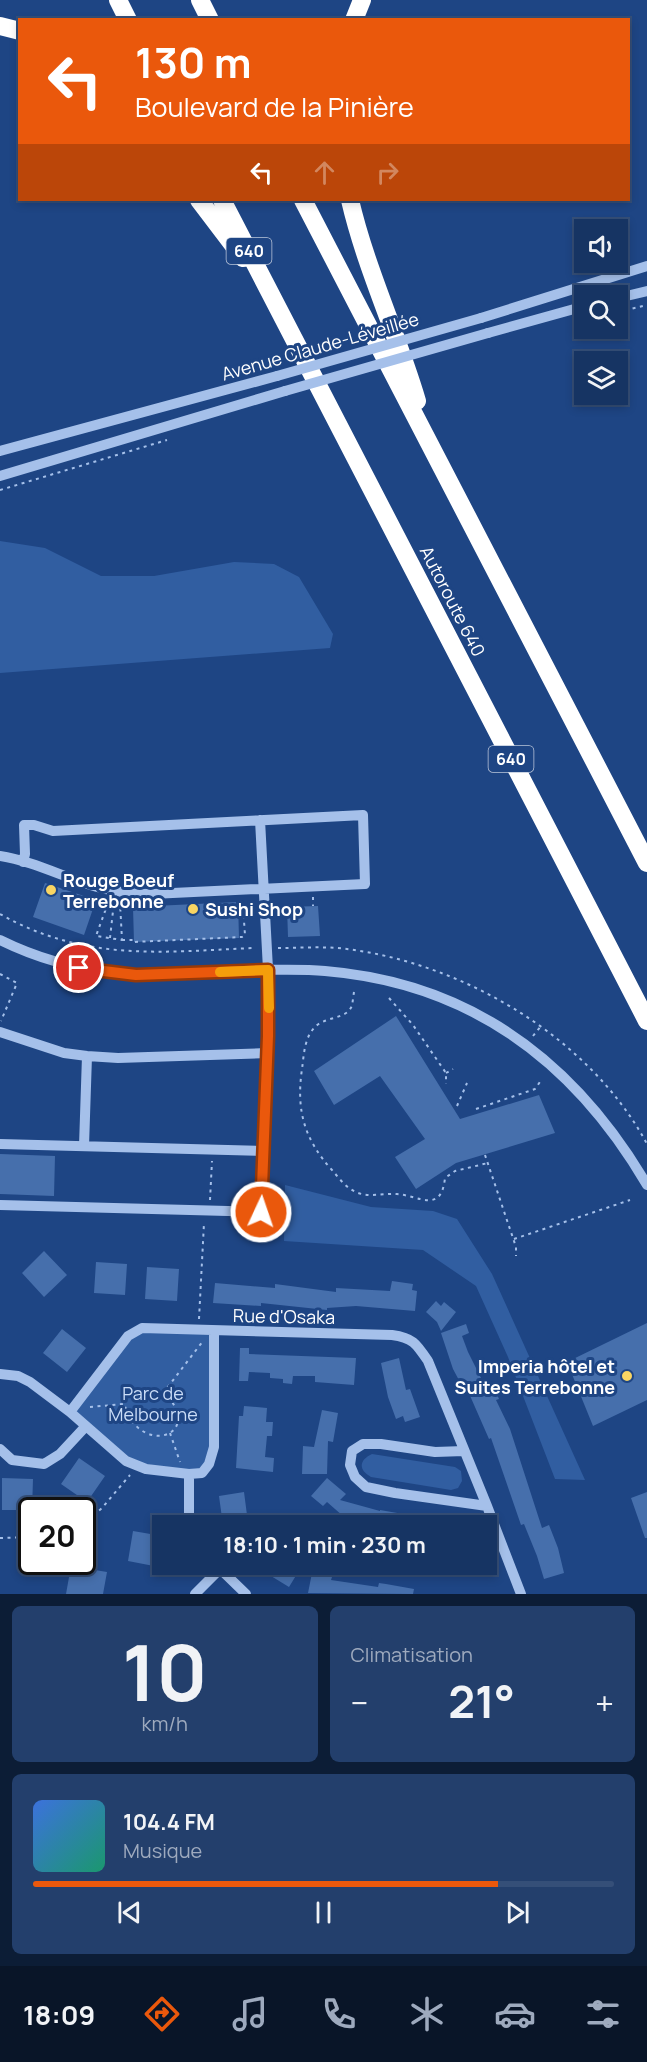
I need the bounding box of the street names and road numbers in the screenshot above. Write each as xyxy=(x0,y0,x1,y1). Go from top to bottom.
road number: 640 xyxy=(226,238,272,264)
street label: Avenue Claude-Léveillée xyxy=(219,306,421,386)
street label: Autoroute 640 xyxy=(415,542,491,660)
road number: 640 xyxy=(488,746,534,772)
street label: Rue d'Osaka xyxy=(233,1303,335,1329)

